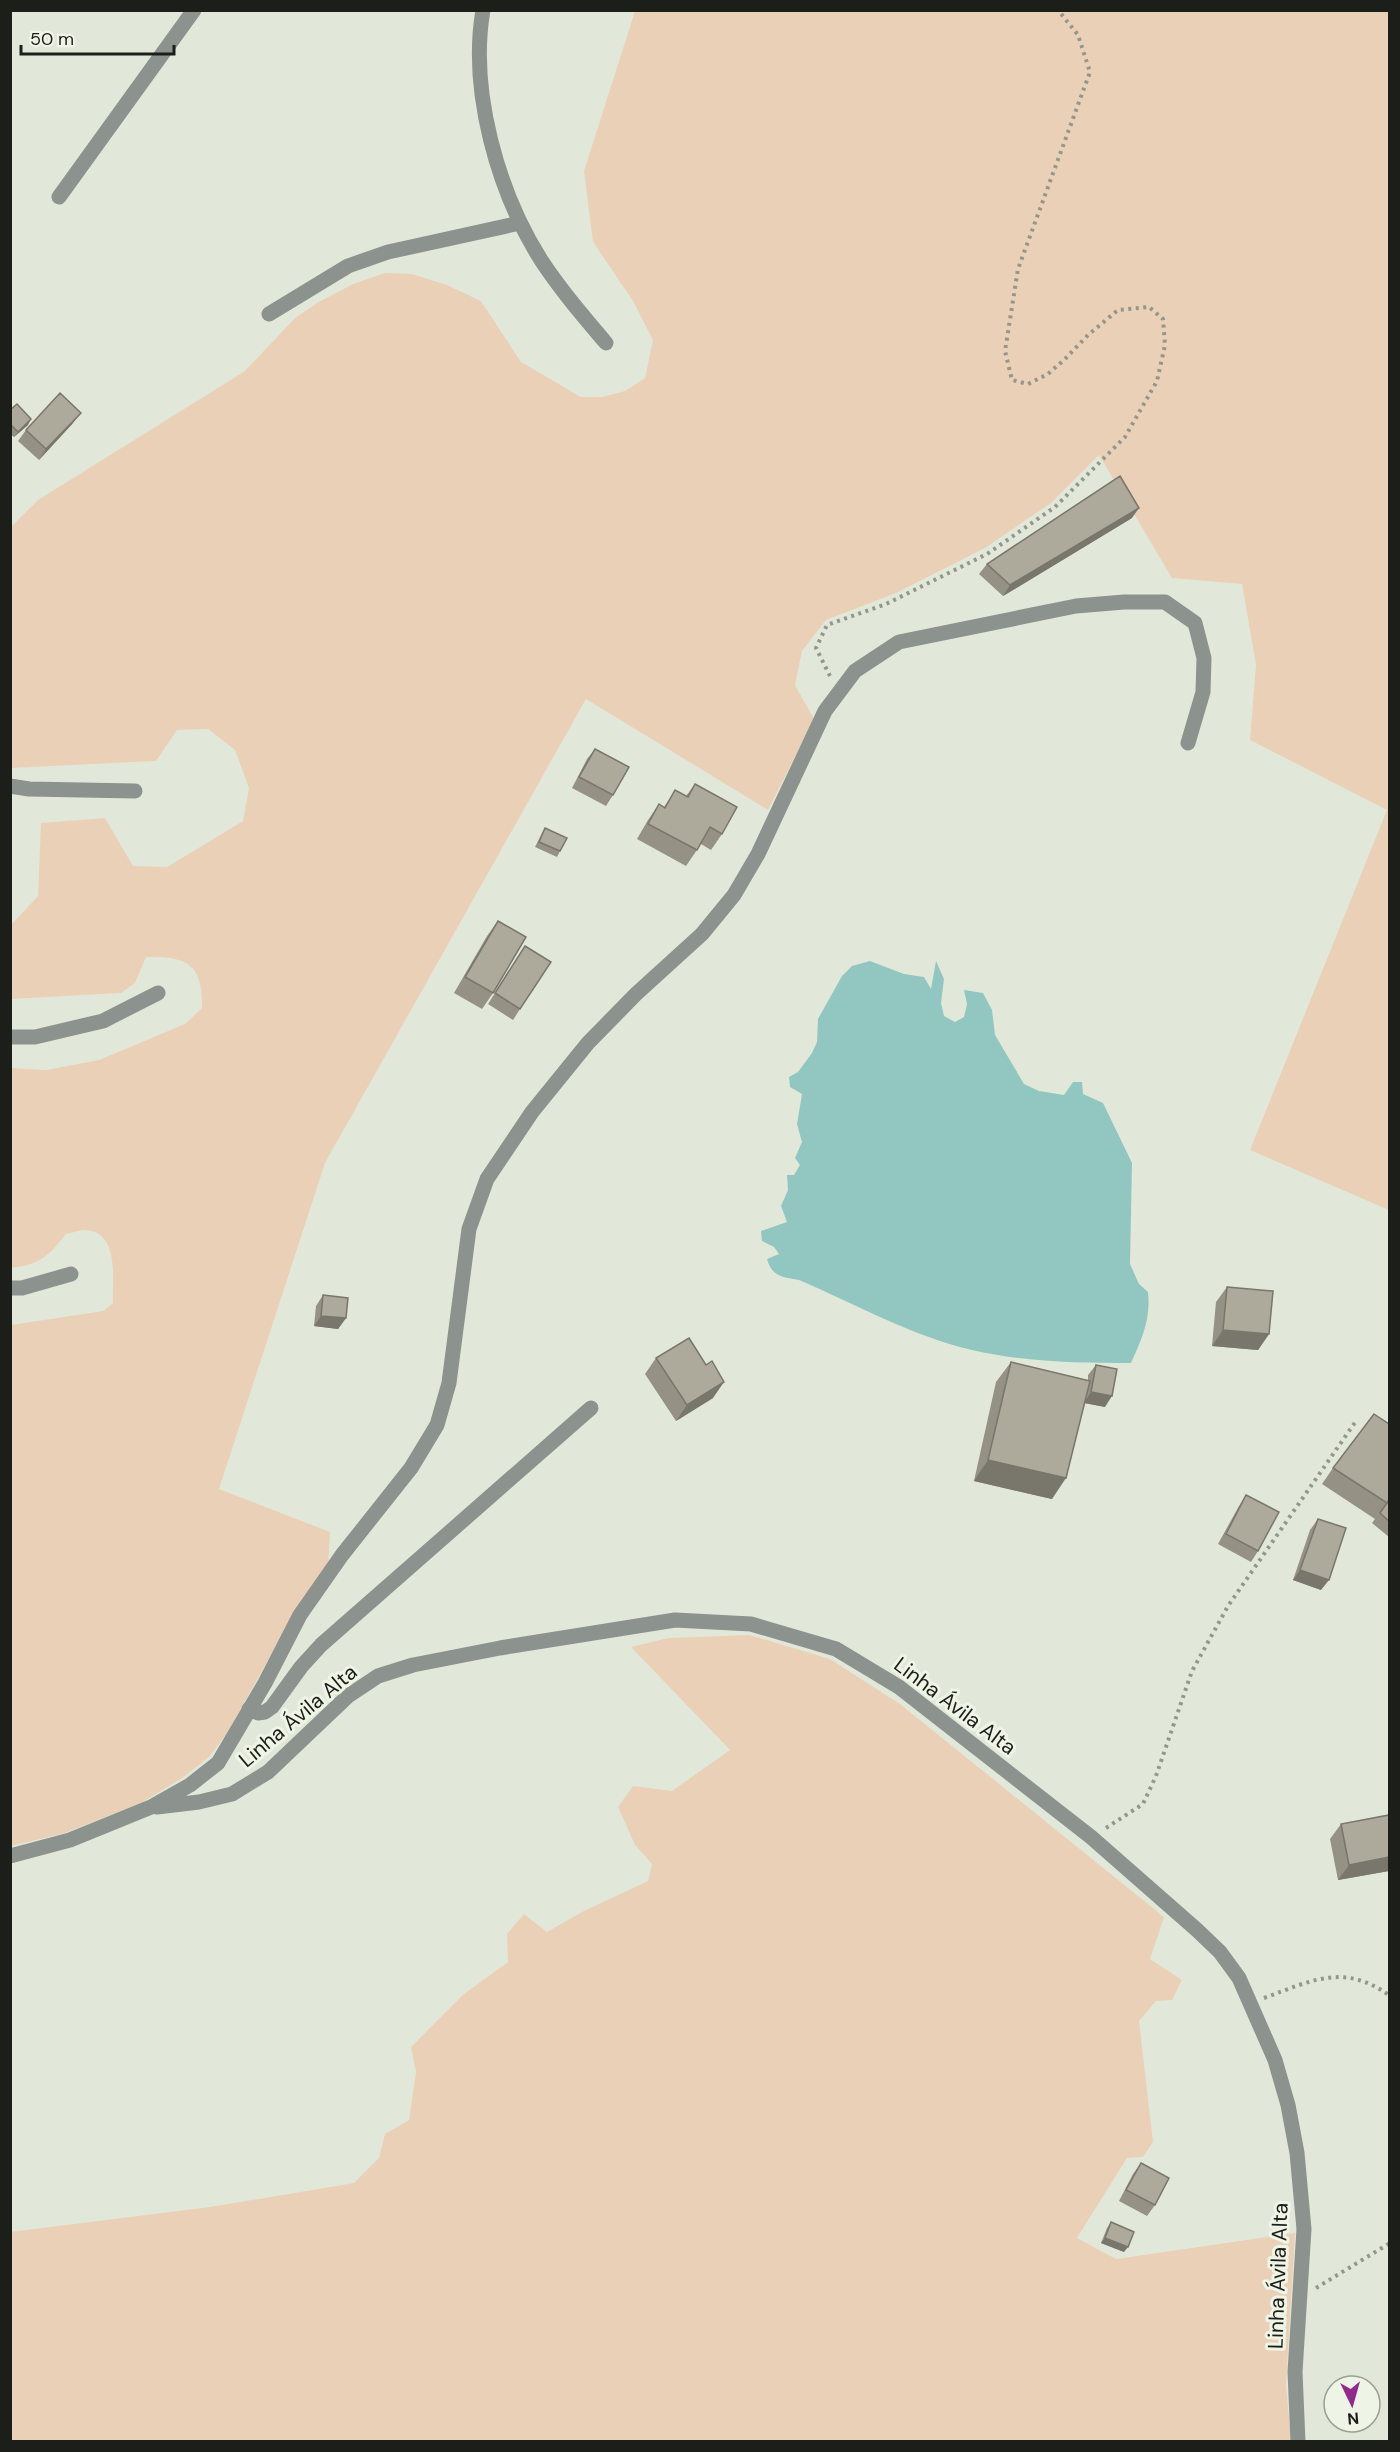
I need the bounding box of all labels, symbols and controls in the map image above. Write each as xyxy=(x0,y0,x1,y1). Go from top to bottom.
scale bar xyxy=(21,18,174,56)
text: 50 m xyxy=(30,27,74,51)
street label: Linha Ávila Alta xyxy=(888,1651,1022,1761)
street label: Linha Ávila Alta xyxy=(233,1658,363,1774)
street label: Linha Ávila Alta xyxy=(1261,2202,1295,2350)
north arrow xyxy=(1322,2374,1382,2434)
text: N xyxy=(1347,2407,1360,2429)

